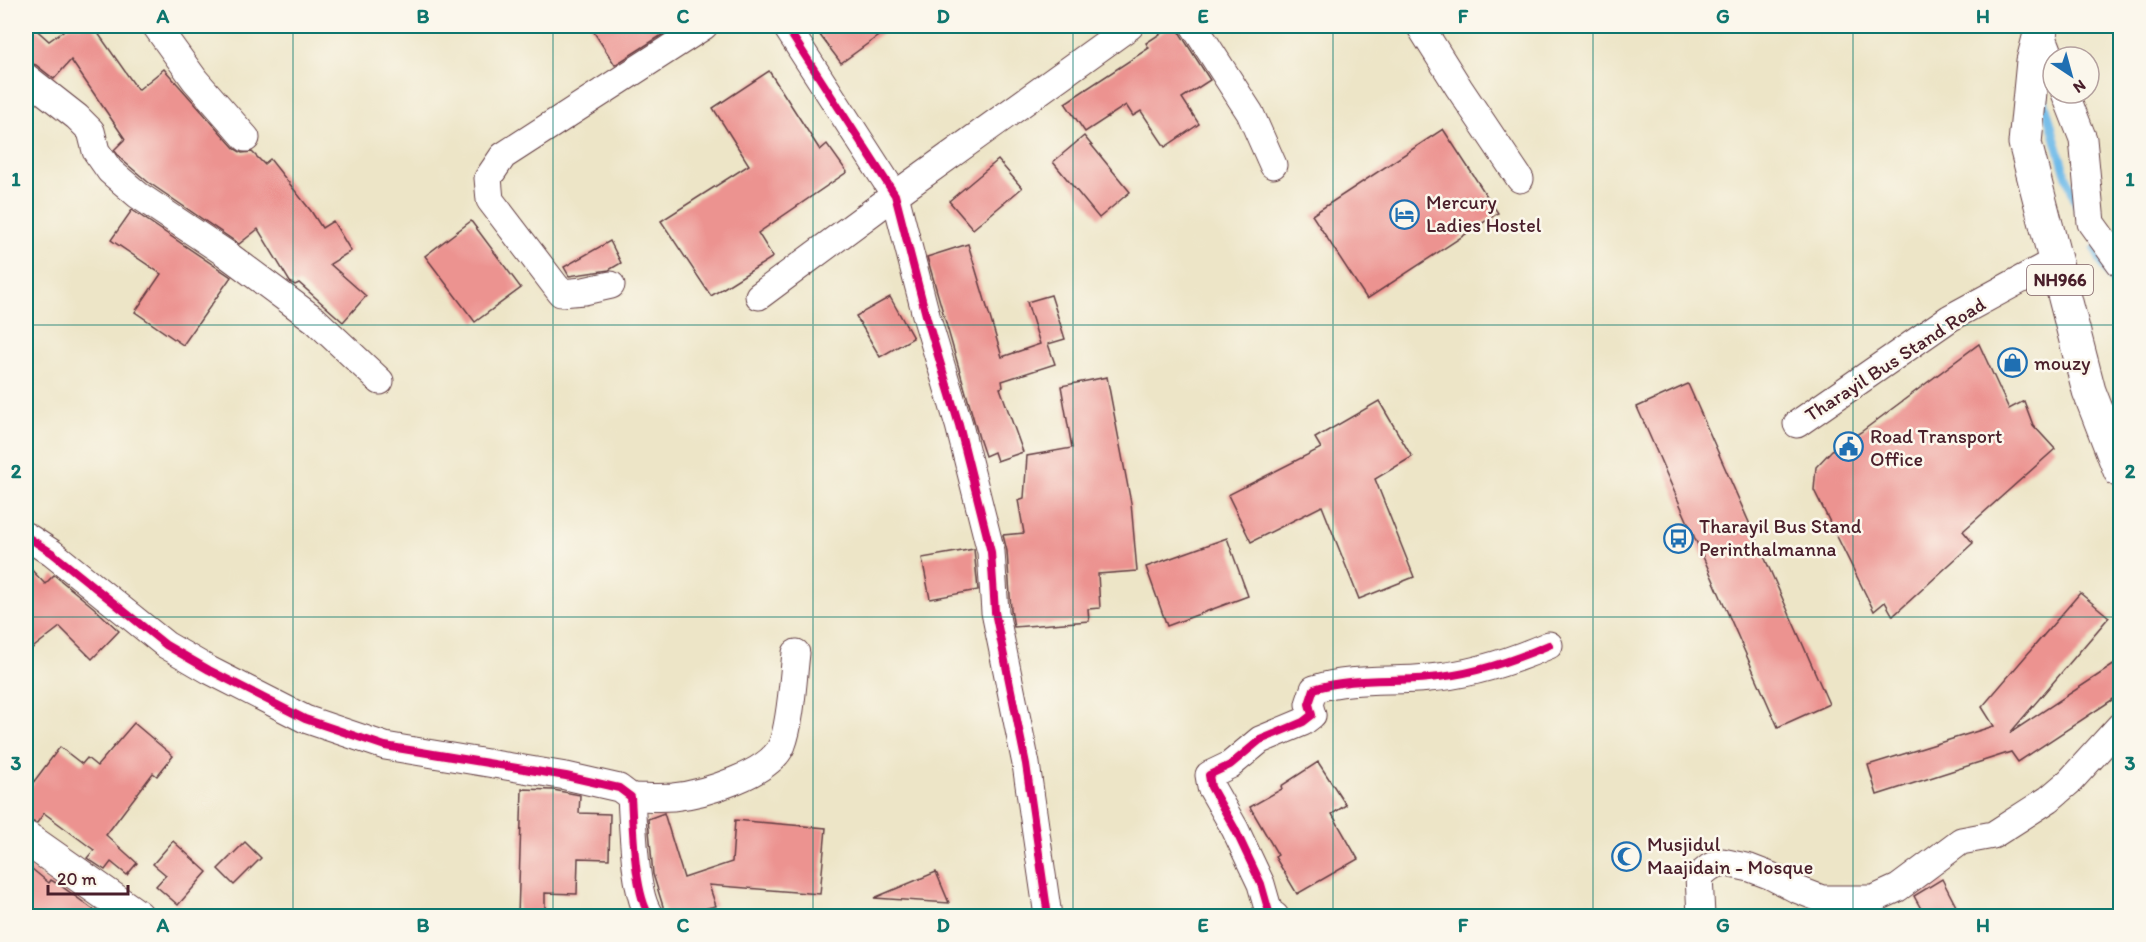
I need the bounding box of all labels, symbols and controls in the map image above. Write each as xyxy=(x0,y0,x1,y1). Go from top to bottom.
text: A xyxy=(156,4,170,28)
text: B xyxy=(417,4,430,28)
text: C xyxy=(677,4,690,28)
text: D xyxy=(936,4,950,28)
text: E xyxy=(1197,4,1209,28)
text: F xyxy=(1458,4,1469,28)
text: G xyxy=(1716,4,1730,28)
text: H xyxy=(1976,4,1990,28)
north arrow xyxy=(2041,45,2101,105)
text: N xyxy=(2070,76,2089,98)
text: 1 xyxy=(11,167,21,191)
text: 1 xyxy=(2125,167,2135,191)
place label: Mercury Ladies Hostel xyxy=(1426,190,1542,237)
hotel icon: Mercury Ladies Hostel xyxy=(1389,198,1421,230)
road number: NH966 xyxy=(2027,265,2093,295)
street label: Tharayil Bus Stand Road xyxy=(1800,291,1990,426)
shop icon: mouzy xyxy=(1997,347,2029,379)
place label: mouzy xyxy=(2034,351,2091,375)
place label: Road Transport Office xyxy=(1870,424,2003,471)
public building icon: Road Transport Office xyxy=(1833,431,1865,463)
text: 2 xyxy=(11,459,22,483)
text: 2 xyxy=(2125,459,2136,483)
place label: Tharayil Bus Stand Perinthalmanna xyxy=(1699,514,1862,561)
bus stop icon: Tharayil Bus Stand Perinthalmanna xyxy=(1662,522,1694,554)
text: 3 xyxy=(11,751,22,775)
text: 3 xyxy=(2125,751,2136,775)
place label: Musjidul Maajidain - Mosque xyxy=(1647,832,1813,879)
mosque icon: Musjidul Maajidain - Mosque xyxy=(1610,840,1642,872)
scale bar xyxy=(48,858,128,896)
text: 20 m xyxy=(57,868,97,890)
text: A xyxy=(156,913,170,937)
text: B xyxy=(417,913,430,937)
text: C xyxy=(677,913,690,937)
text: D xyxy=(936,913,950,937)
text: E xyxy=(1197,913,1209,937)
text: F xyxy=(1458,913,1469,937)
text: G xyxy=(1716,913,1730,937)
text: H xyxy=(1976,913,1990,937)

